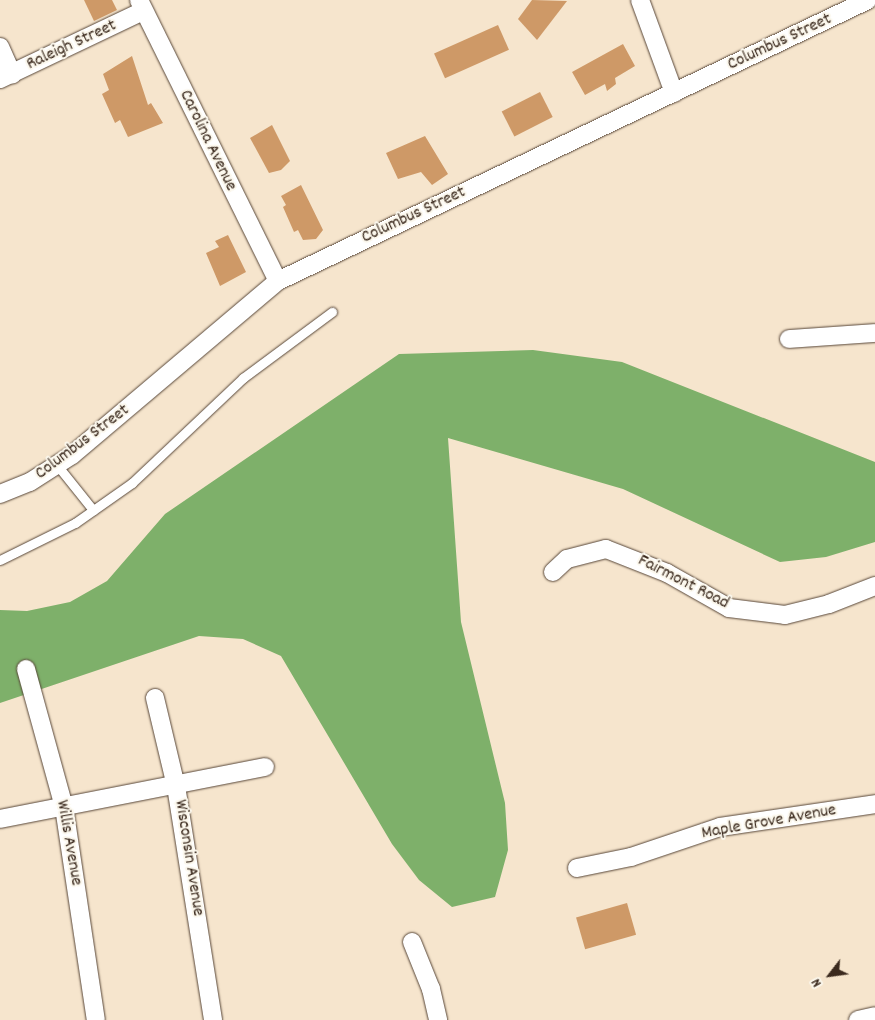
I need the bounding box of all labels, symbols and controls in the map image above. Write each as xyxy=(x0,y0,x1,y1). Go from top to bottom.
street label: Columbus Street xyxy=(725,9,835,77)
street label: Raleigh Street xyxy=(24,16,120,76)
street label: Carolina Avenue xyxy=(173,87,241,195)
street label: Columbus Street xyxy=(359,182,469,250)
street label: Columbus Street xyxy=(32,401,134,485)
street label: Fairmont Road xyxy=(634,551,732,615)
street label: Wisconsin Avenue xyxy=(168,798,208,918)
street label: Willis Avenue xyxy=(50,799,86,887)
street label: Maple Grove Avenue xyxy=(700,801,838,845)
north arrow xyxy=(805,950,855,1000)
text: N xyxy=(807,975,827,991)

